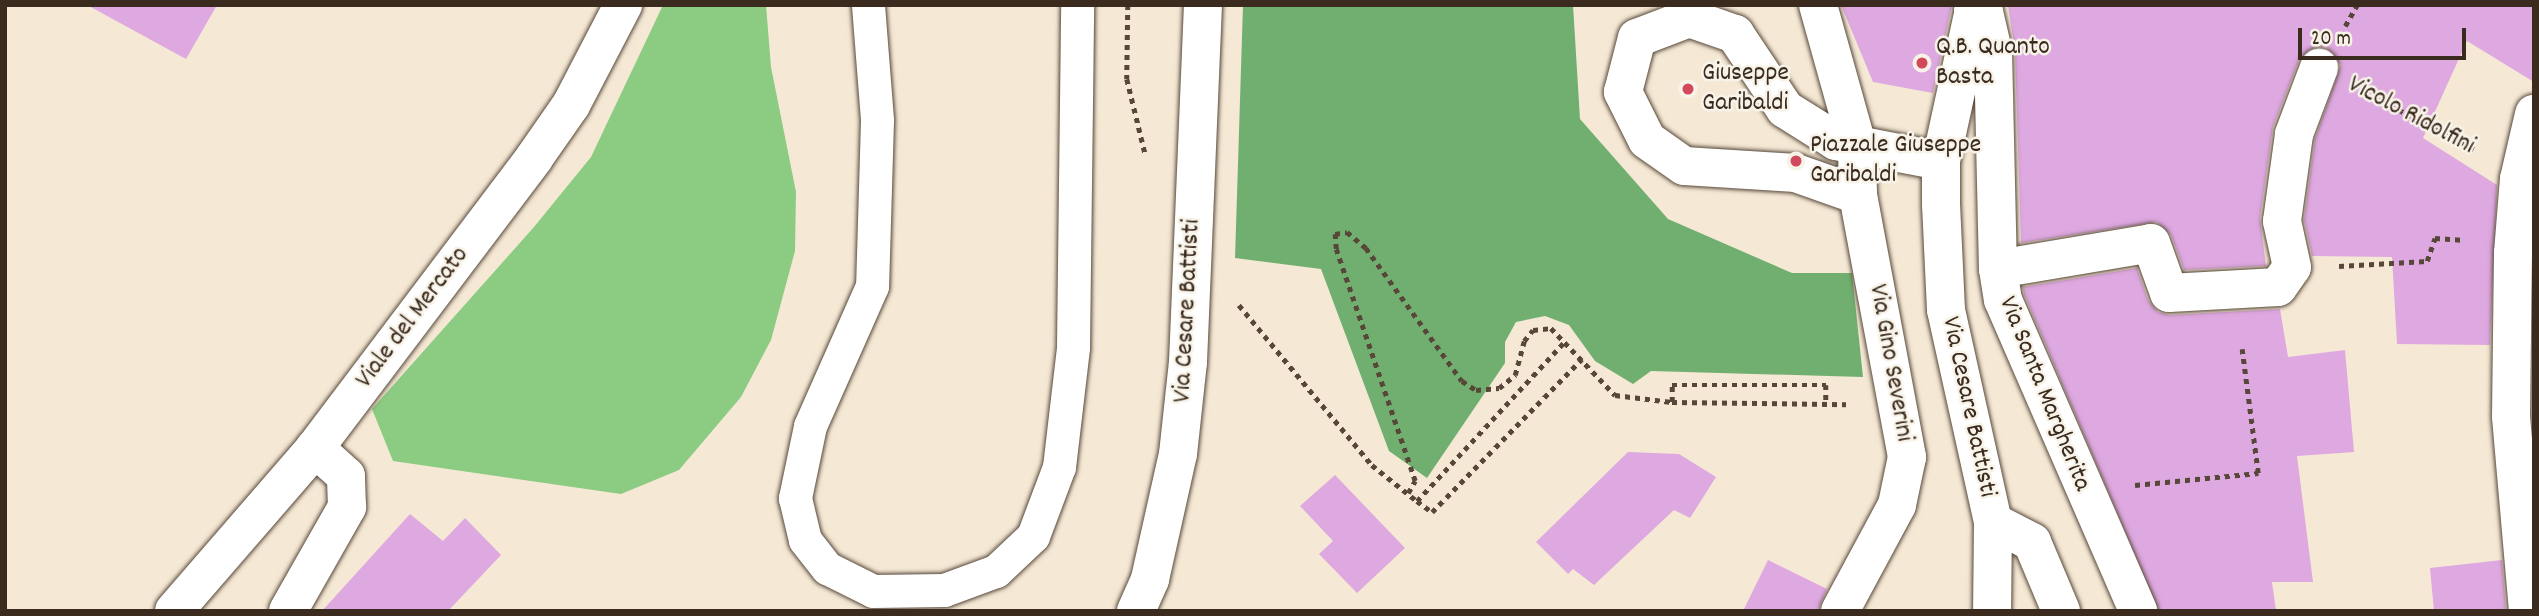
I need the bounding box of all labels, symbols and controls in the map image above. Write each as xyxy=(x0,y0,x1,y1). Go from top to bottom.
scale bar xyxy=(2301,14,2469,58)
text: 20 m xyxy=(2311,25,2351,55)
place label: Q.B. Quanto Basta xyxy=(1936,32,2050,94)
marker: Q.B. Quanto Basta xyxy=(1914,55,1930,71)
place label: Giuseppe Garibaldi xyxy=(1702,58,1789,119)
street label: Vicolo Ridolfini xyxy=(2342,70,2480,162)
marker: Giuseppe Garibaldi xyxy=(1680,81,1696,97)
place label: Piazzale Giuseppe Garibaldi xyxy=(1810,130,1981,192)
marker: Piazzale Giuseppe Garibaldi xyxy=(1788,153,1804,169)
street label: Via Cesare Battisti xyxy=(1168,218,1208,404)
street label: Viale del Mercato xyxy=(350,241,476,395)
street label: Via Gino Severini xyxy=(1861,282,1919,444)
street label: Via Santa Margherita xyxy=(1991,292,2097,496)
street label: Via Cesare Battisti xyxy=(1934,314,2002,500)

